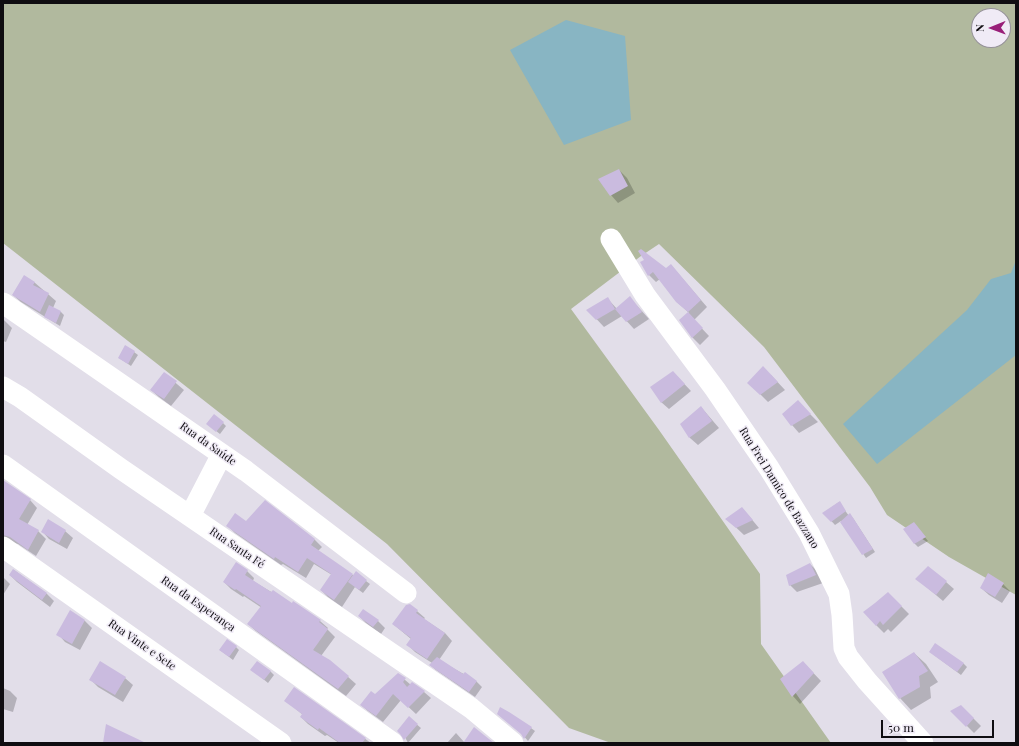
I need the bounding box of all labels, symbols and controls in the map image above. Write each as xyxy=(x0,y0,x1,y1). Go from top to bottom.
north arrow xyxy=(971,8,1011,48)
text: N xyxy=(972,24,987,32)
street label: Rua da Saúde xyxy=(177,420,239,468)
street label: Rua Frei Damico de Bazzano xyxy=(736,425,822,551)
street label: Rua Santa Fé xyxy=(207,525,267,571)
street label: Rua da Esperança xyxy=(158,573,238,635)
street label: Rua Vinte e Sete xyxy=(106,617,178,673)
scale bar xyxy=(883,712,996,738)
text: 50 m xyxy=(888,719,914,735)

